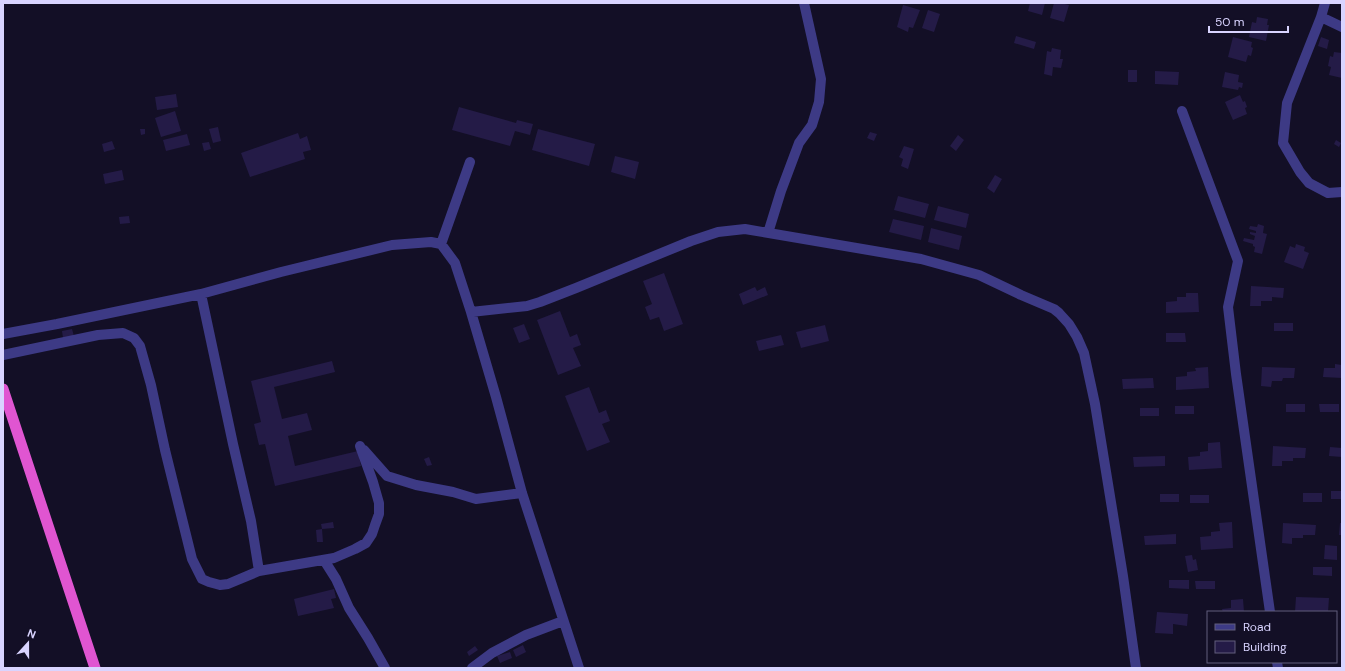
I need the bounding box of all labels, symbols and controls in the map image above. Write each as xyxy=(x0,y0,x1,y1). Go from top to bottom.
scale bar xyxy=(1209,8,1288,34)
text: 50 m xyxy=(1215,14,1244,30)
legend xyxy=(1207,611,1337,663)
text: Road xyxy=(1243,619,1271,635)
north arrow xyxy=(8,623,48,663)
text: N xyxy=(25,626,38,642)
text: Building xyxy=(1243,639,1287,655)

